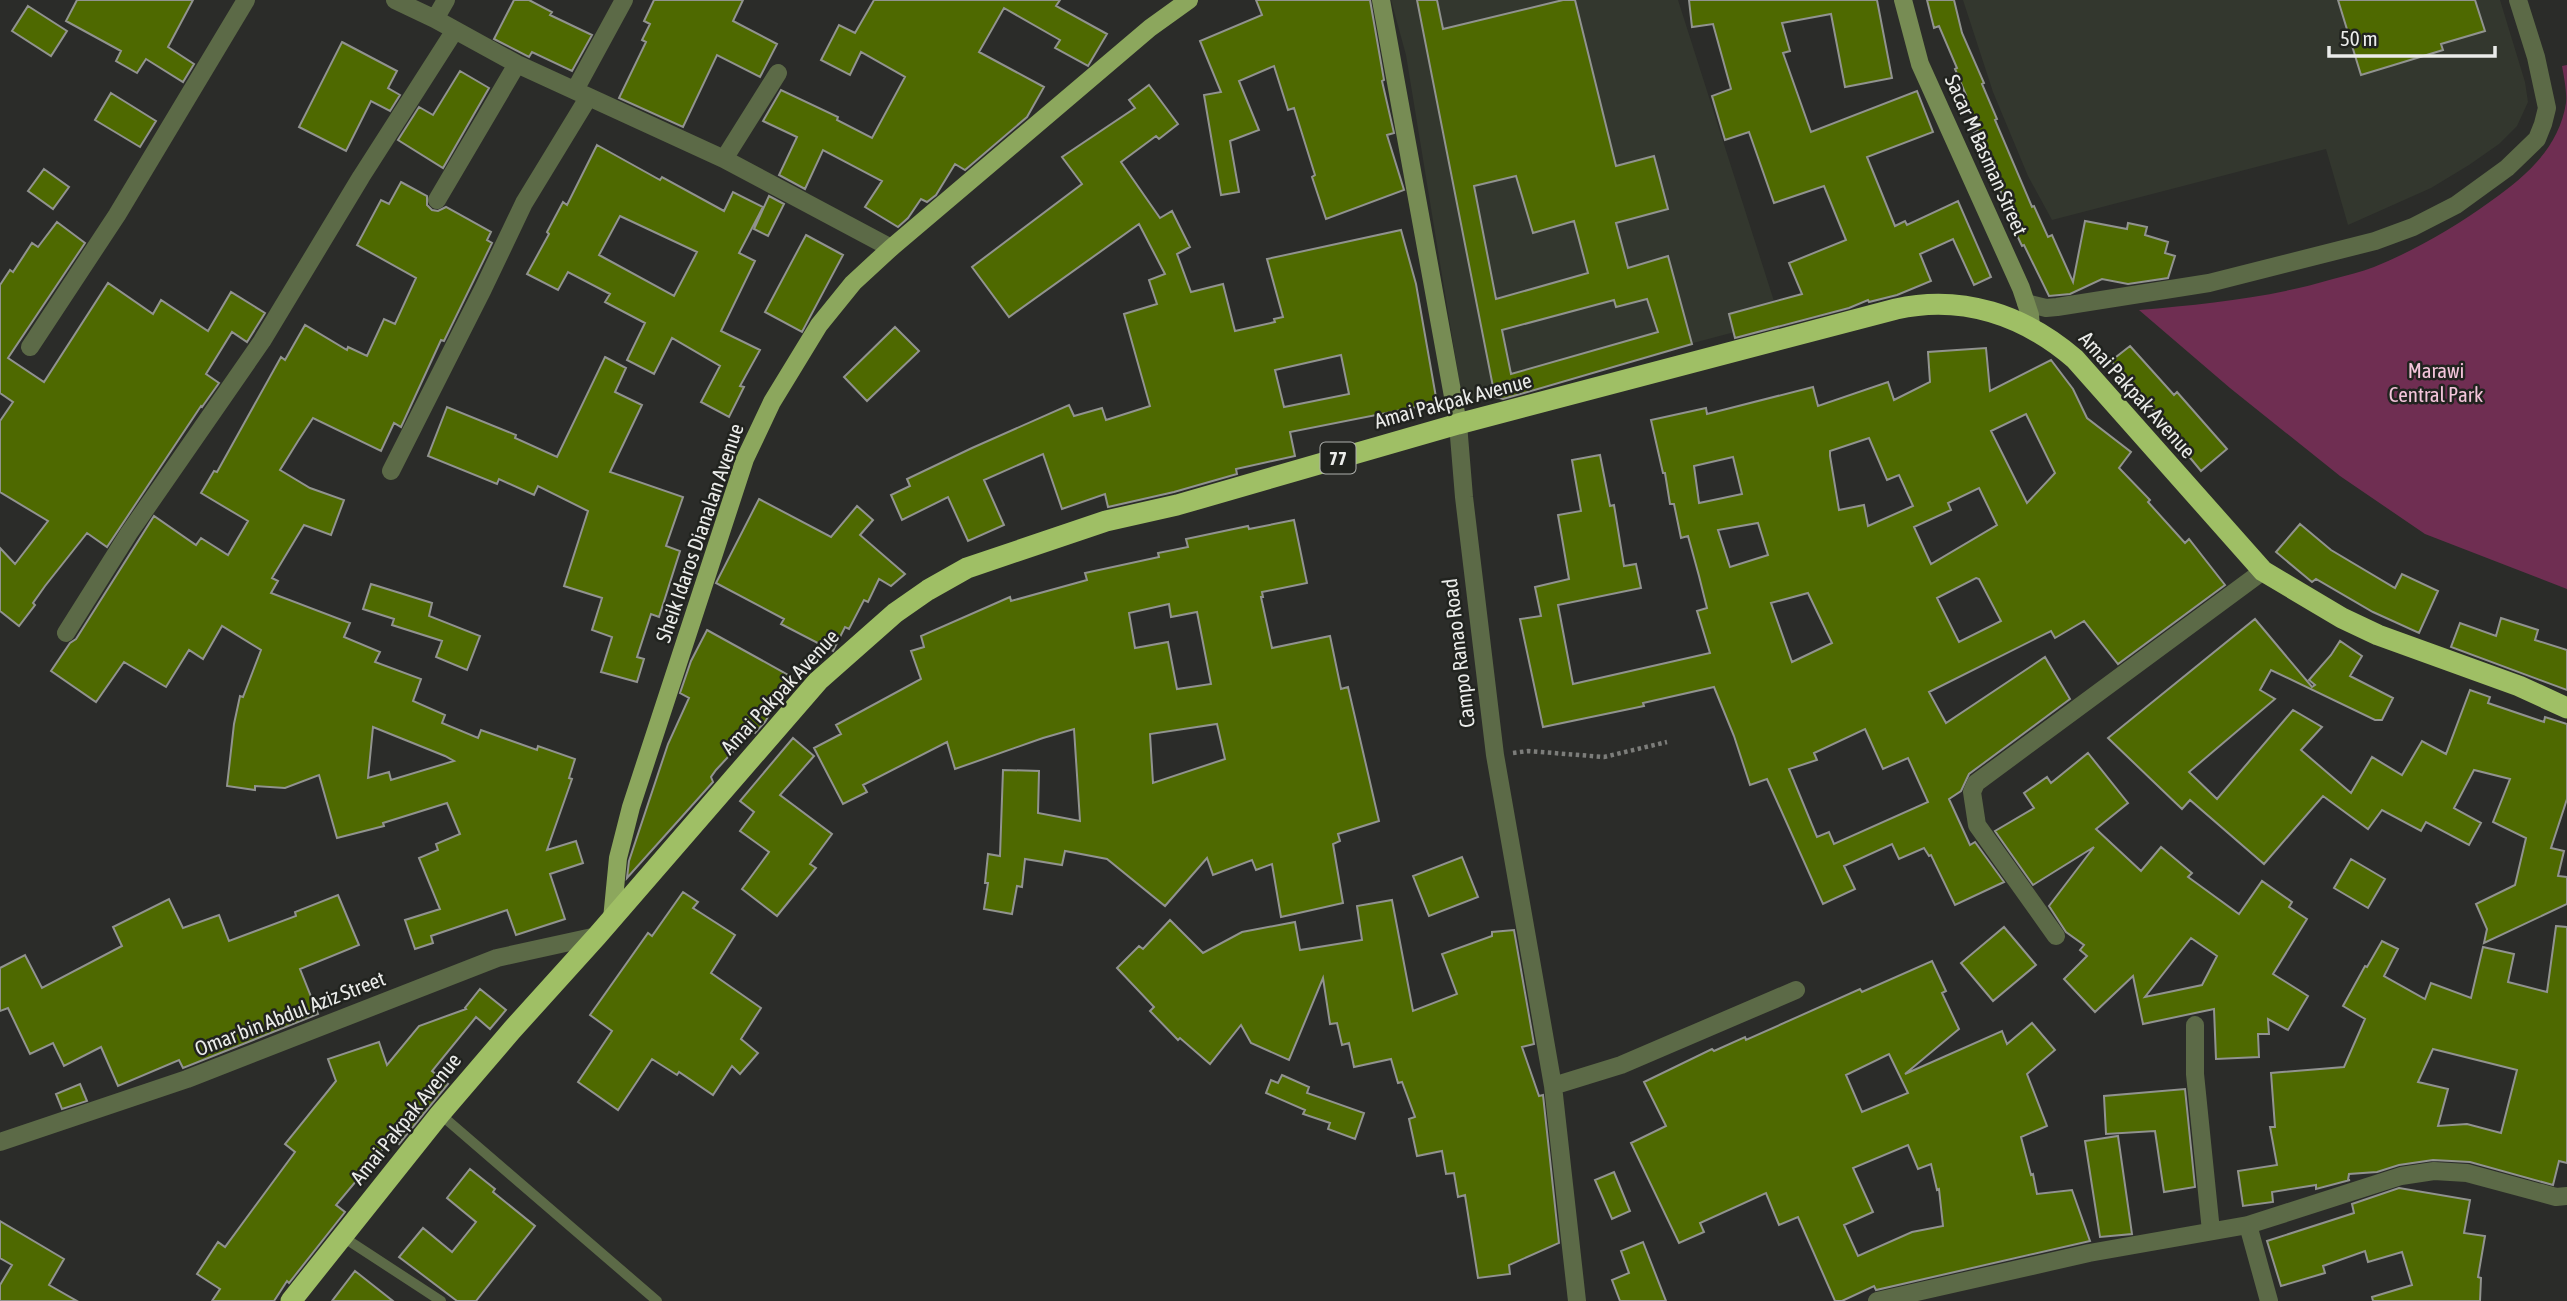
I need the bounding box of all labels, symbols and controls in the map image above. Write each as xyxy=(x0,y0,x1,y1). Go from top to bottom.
scale bar xyxy=(2329,14,2495,58)
text: 50 m xyxy=(2340,26,2378,50)
street label: Sacar M Basman Street xyxy=(1941,71,2033,239)
street label: Amai Pakpak Avenue xyxy=(2075,326,2201,462)
park label: Marawi Central Park xyxy=(2389,358,2483,406)
street label: Amai Pakpak Avenue xyxy=(1372,368,1534,433)
street label: Sheik Idaros Dianalan Avenue xyxy=(650,420,748,645)
road number: 77 xyxy=(1320,442,1356,474)
street label: Campo Ranao Road xyxy=(1437,577,1479,729)
street label: Amai Pakpak Avenue xyxy=(715,624,843,759)
street label: Omar bin Abdul Aziz Street xyxy=(191,966,388,1060)
street label: Amai Pakpak Avenue xyxy=(345,1048,465,1189)

